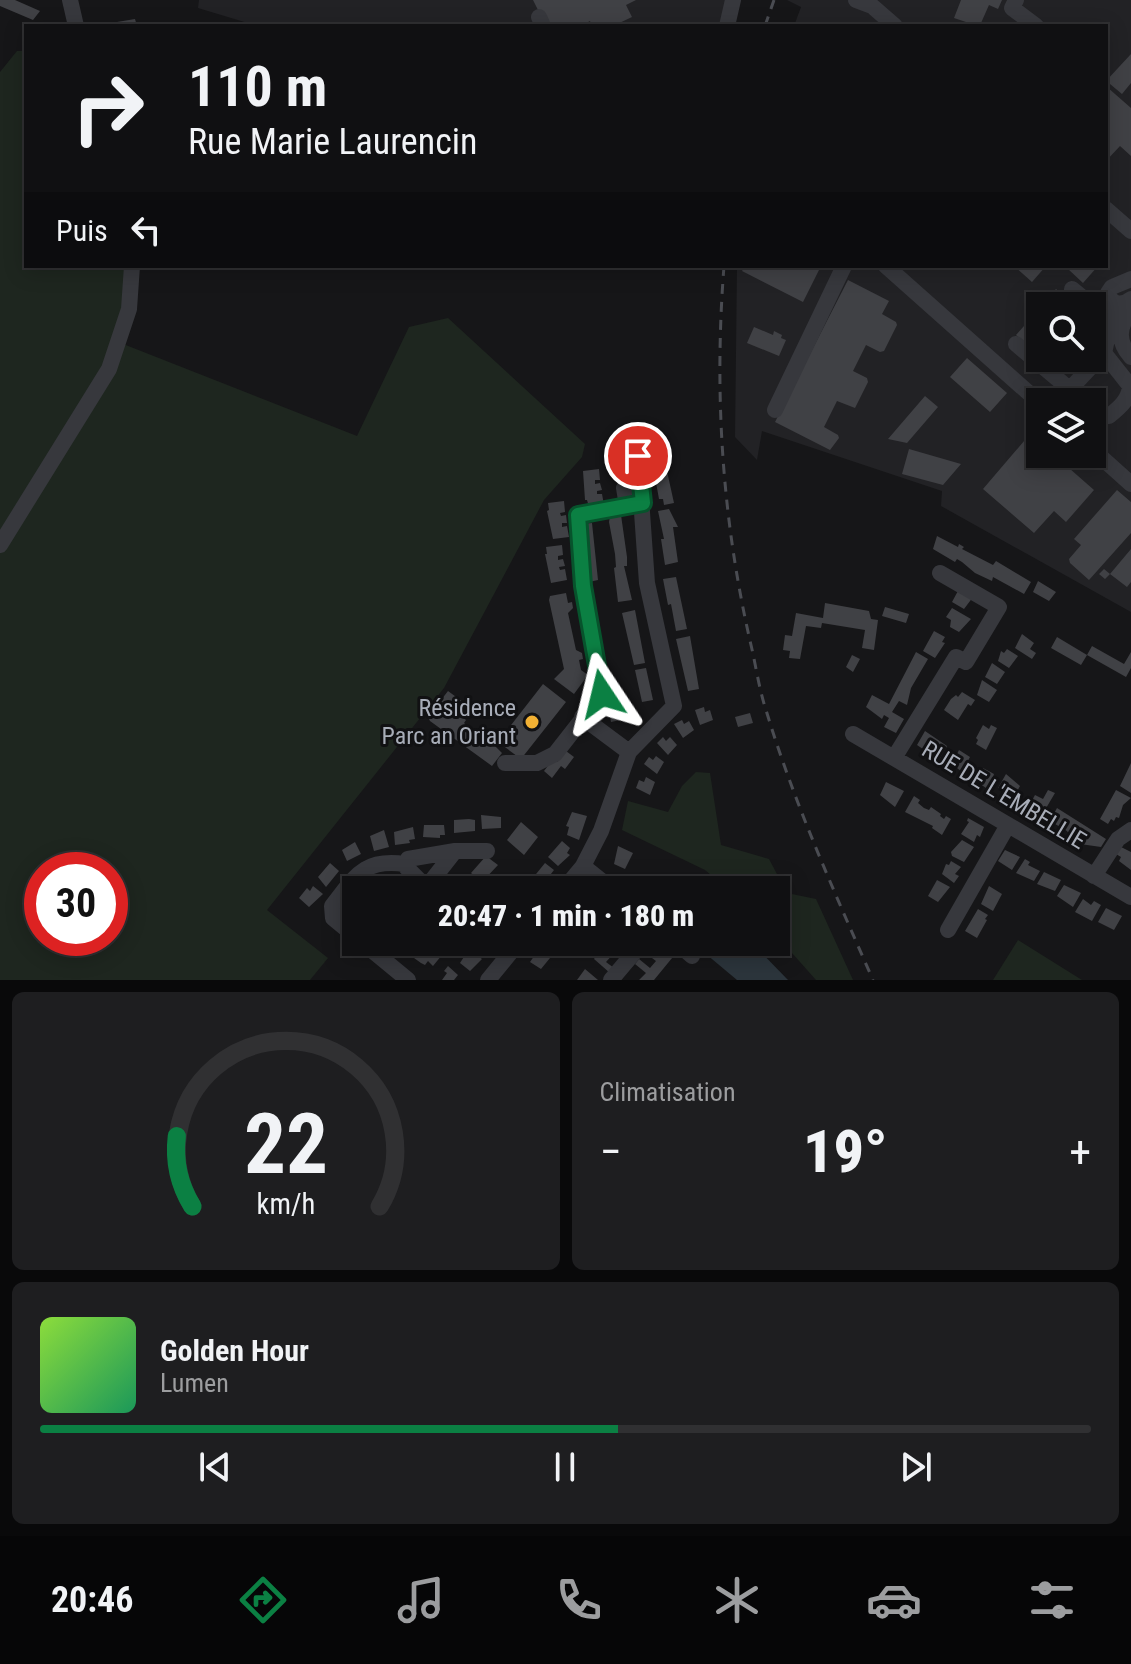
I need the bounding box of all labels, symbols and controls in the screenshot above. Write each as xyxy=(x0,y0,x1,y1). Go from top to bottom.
text: 110 m xyxy=(188,54,327,120)
icon: right xyxy=(56,56,160,160)
text: Rue Marie Laurencin xyxy=(188,121,478,163)
icon: left xyxy=(124,208,168,252)
text: Puis xyxy=(56,213,108,248)
map controls xyxy=(1026,292,1106,468)
button: search xyxy=(1026,292,1106,372)
button: layers xyxy=(1026,388,1106,468)
pin xyxy=(604,422,672,490)
icon: arrive xyxy=(616,434,660,478)
position arrow xyxy=(560,652,644,736)
place label: Résidence Parc an Oriant xyxy=(382,694,516,750)
marker: Résidence Parc an Oriant xyxy=(523,713,541,731)
street label: RUE DE L'EMBELLIE xyxy=(917,735,1091,855)
speed limit sign: 30 xyxy=(24,852,128,956)
text: 20:47 · 1 min · 180 m xyxy=(438,898,694,933)
text: Climatisation xyxy=(600,1077,735,1107)
text: 22 xyxy=(244,1096,328,1193)
text: 19° xyxy=(803,1116,888,1187)
text: − xyxy=(600,1126,622,1178)
text: + xyxy=(1069,1126,1091,1178)
text: km/h xyxy=(256,1187,315,1221)
text: Golden Hour xyxy=(160,1333,309,1368)
text: Lumen xyxy=(160,1368,229,1398)
icon: previous xyxy=(193,1445,237,1489)
icon: pause xyxy=(543,1445,587,1489)
icon: next xyxy=(894,1445,938,1489)
icon: directions xyxy=(235,1572,291,1628)
icon: music xyxy=(393,1572,449,1628)
icon: phone xyxy=(551,1572,607,1628)
icon: climate xyxy=(709,1572,765,1628)
icon: car xyxy=(866,1572,922,1628)
icon: filters xyxy=(1024,1572,1080,1628)
text: 20:46 xyxy=(51,1579,134,1621)

